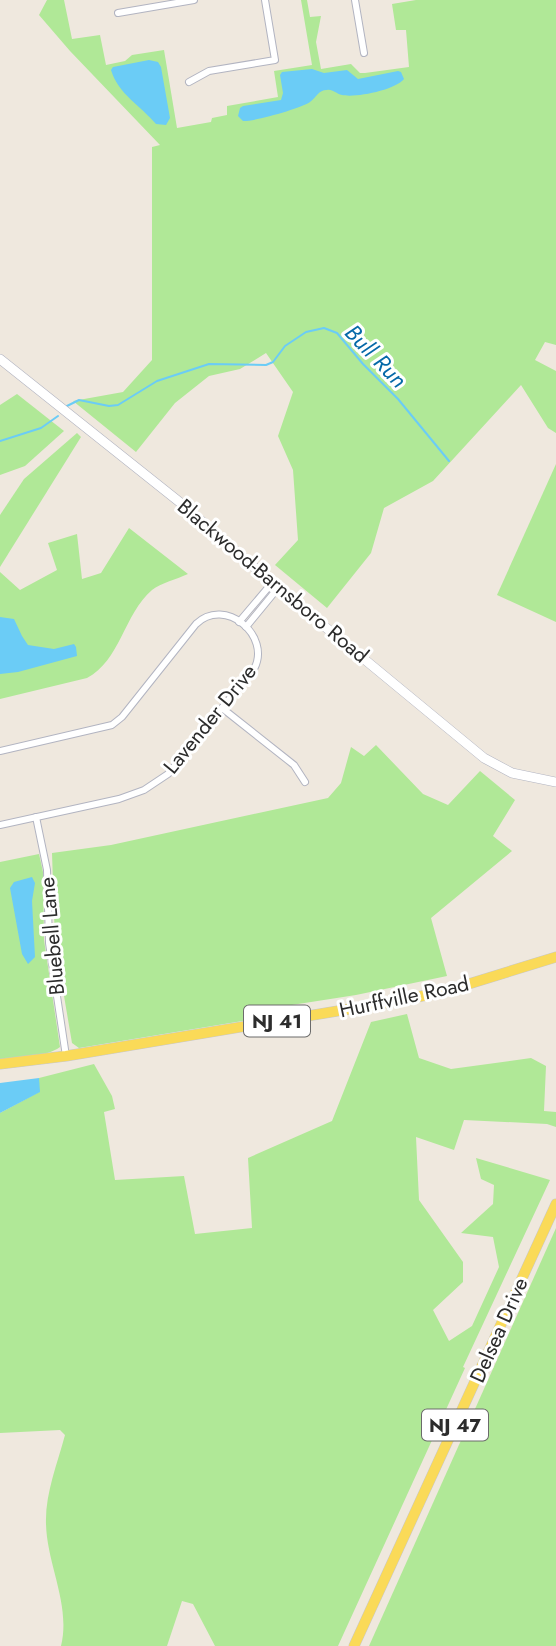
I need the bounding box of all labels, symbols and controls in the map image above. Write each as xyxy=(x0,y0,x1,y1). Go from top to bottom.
water label: Bull Run xyxy=(337,316,415,396)
street label: Blackwood-Barnsboro Road xyxy=(171,492,375,670)
street label: Lavender Drive xyxy=(156,658,264,780)
street label: Bluebell Lane xyxy=(32,875,72,996)
street label: Hurffville Road xyxy=(336,969,472,1025)
road number: NJ 41 xyxy=(244,1006,310,1036)
street label: Delsea Drive xyxy=(462,1272,536,1387)
road number: NJ 47 xyxy=(422,1410,488,1441)

